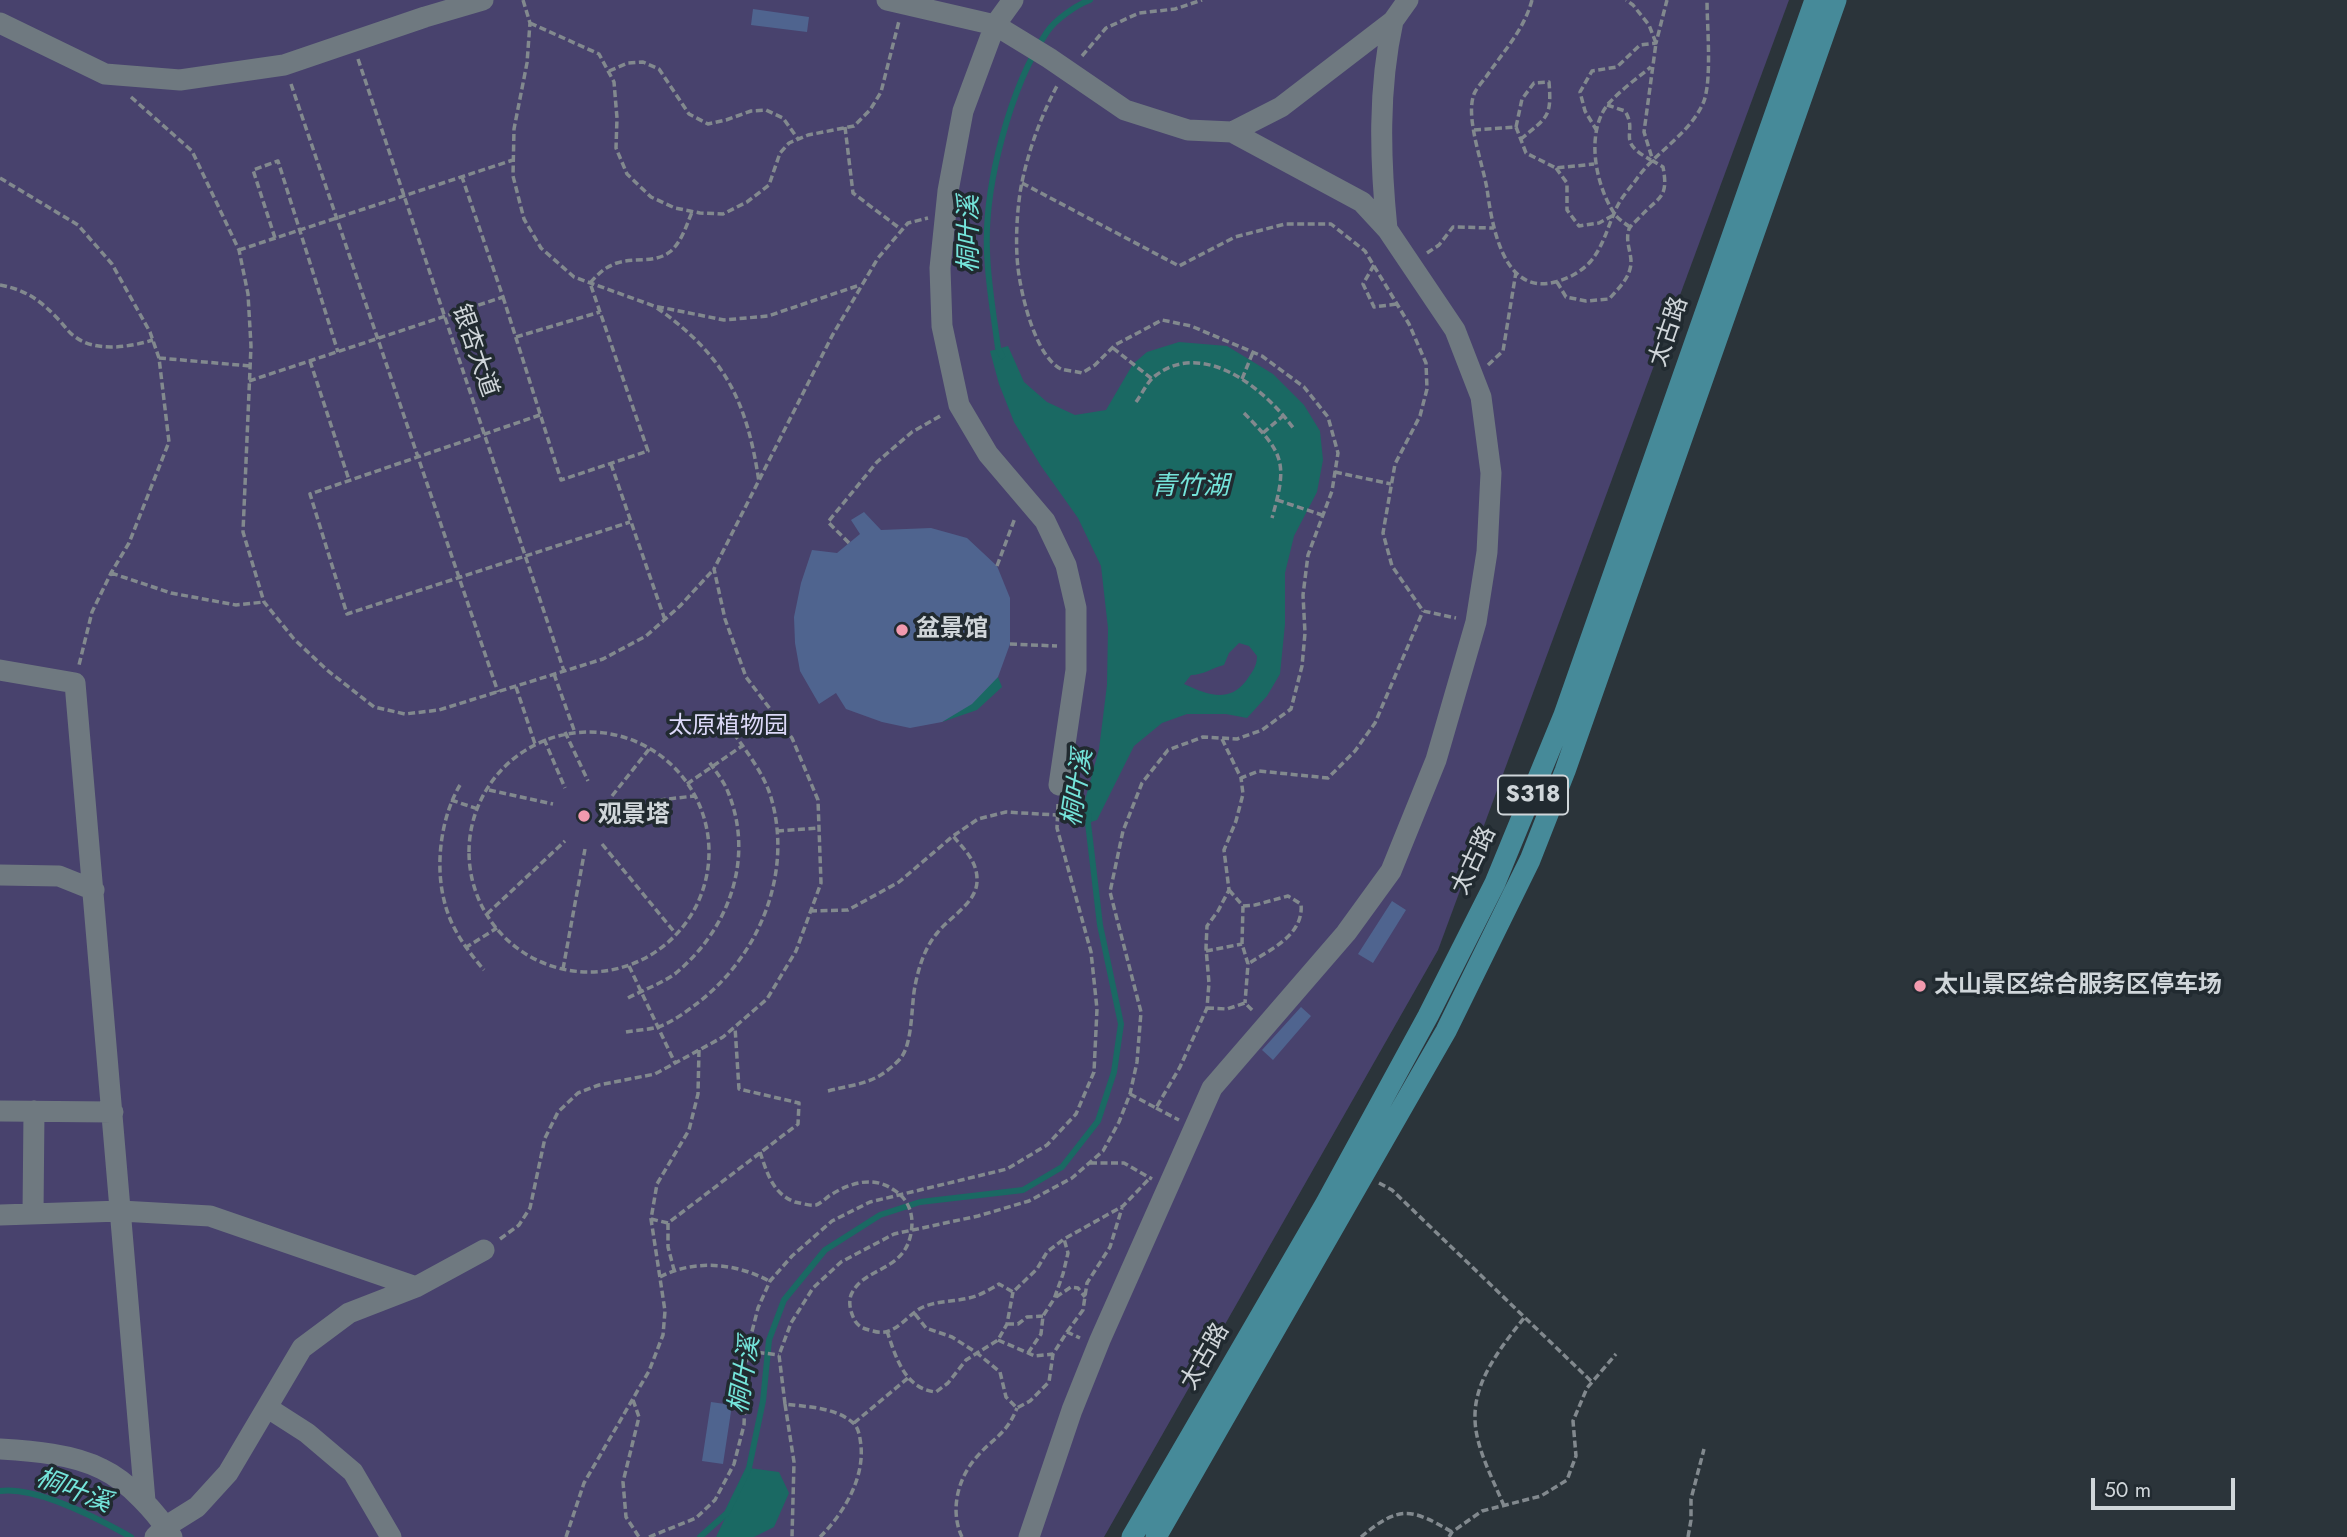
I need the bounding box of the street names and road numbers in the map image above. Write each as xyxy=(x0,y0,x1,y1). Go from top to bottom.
street label: 太古路 xyxy=(1645,293,1695,371)
street label: 银杏大道 xyxy=(445,301,503,401)
road number: S318 xyxy=(1498,776,1568,814)
street label: 太古路 xyxy=(1447,822,1503,900)
street label: 太古路 xyxy=(1176,1319,1236,1395)

